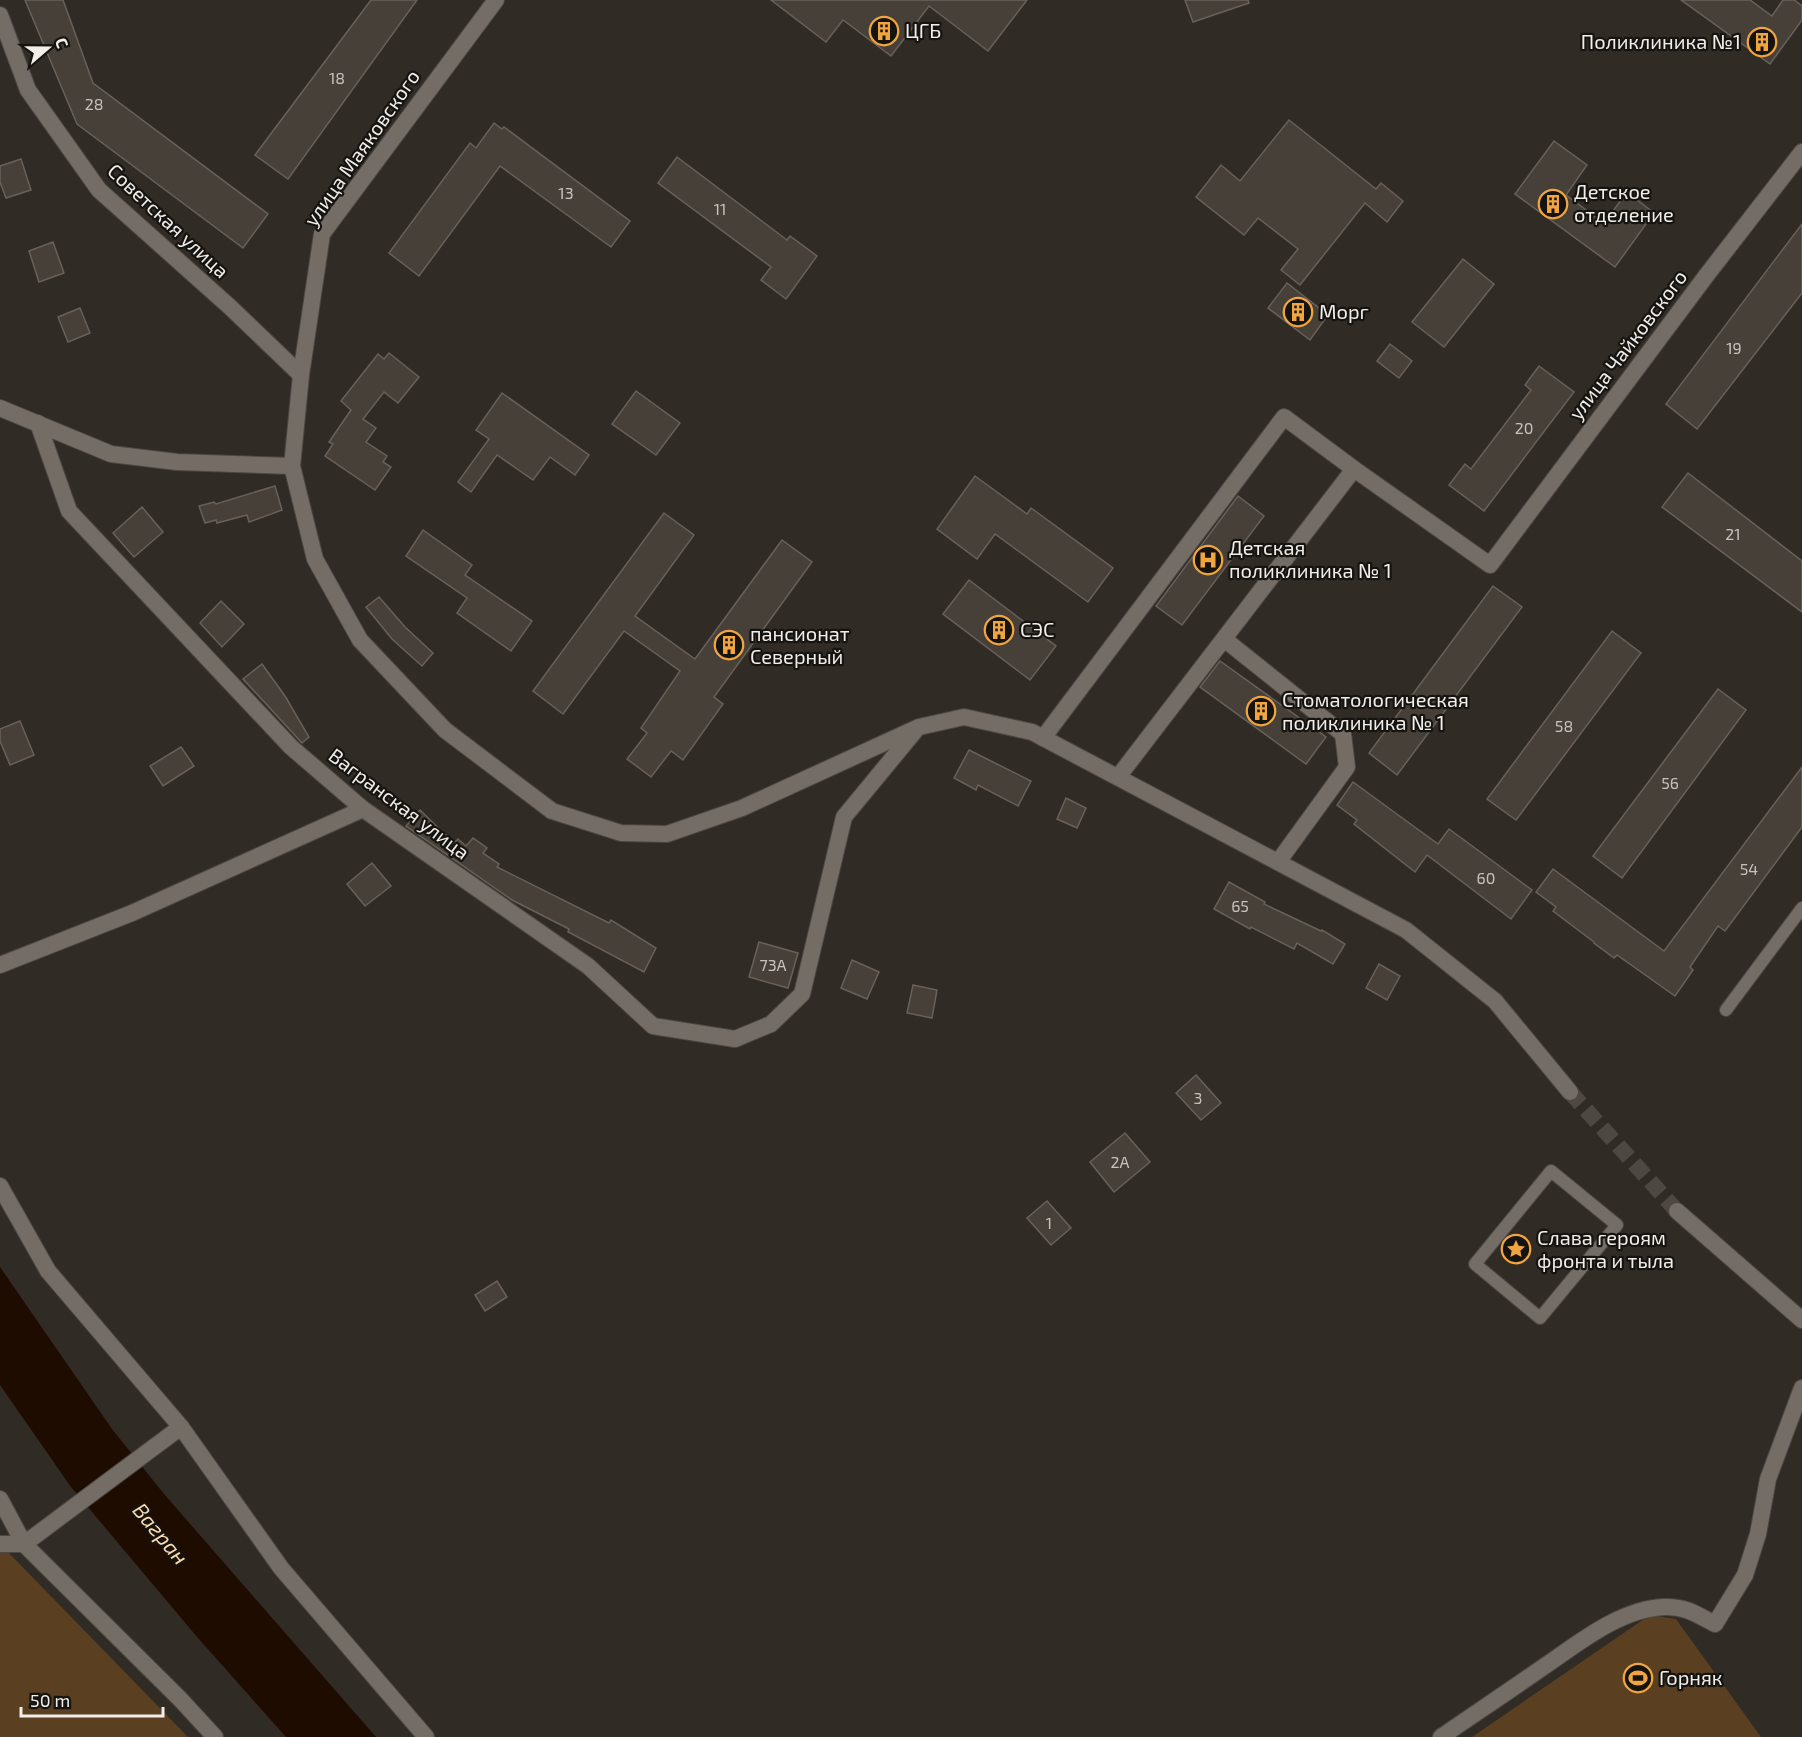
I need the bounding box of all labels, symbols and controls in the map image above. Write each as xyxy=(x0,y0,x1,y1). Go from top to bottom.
building icon: ЦГБ xyxy=(868,15,900,47)
north arrow xyxy=(18,18,78,78)
place label: ЦГБ xyxy=(905,18,941,42)
building icon: Поликлиника №1 xyxy=(1746,26,1778,58)
place label: Поликлиника №1 xyxy=(1581,29,1741,53)
text: С xyxy=(52,35,73,50)
street label: улица Маяковского xyxy=(298,65,425,231)
house number: 18 xyxy=(329,68,345,87)
house number: 28 xyxy=(85,94,103,113)
street label: Советская улица xyxy=(103,158,234,283)
place label: Детское отделение xyxy=(1574,179,1674,226)
house number: 13 xyxy=(558,183,574,202)
building icon: Детское отделение xyxy=(1537,188,1569,220)
house number: 11 xyxy=(714,199,726,218)
street label: улица Чайковского xyxy=(1563,265,1692,425)
building icon: Морг xyxy=(1282,296,1314,328)
place label: Морг xyxy=(1319,299,1369,323)
house number: 19 xyxy=(1726,338,1742,357)
house number: 20 xyxy=(1515,418,1533,437)
house number: 21 xyxy=(1725,524,1741,543)
place label: Детская поликлиника № 1 xyxy=(1229,535,1392,582)
hospital icon: Детская поликлиника № 1 xyxy=(1192,544,1224,576)
building icon: СЭС xyxy=(983,614,1015,646)
place label: СЭС xyxy=(1020,617,1054,641)
place label: пансионат Северный xyxy=(750,621,850,668)
building icon: пансионат Северный xyxy=(713,629,745,661)
place label: Стоматологическая поликлиника № 1 xyxy=(1282,687,1469,734)
building icon: Стоматологическая поликлиника № 1 xyxy=(1245,695,1277,727)
house number: 58 xyxy=(1555,716,1573,735)
street label: Вагранская улица xyxy=(324,743,475,865)
house number: 56 xyxy=(1661,773,1679,792)
house number: 54 xyxy=(1740,859,1758,878)
house number: 60 xyxy=(1477,868,1495,887)
house number: 65 xyxy=(1231,896,1249,915)
house number: 73А xyxy=(759,955,787,974)
house number: 3 xyxy=(1194,1088,1202,1107)
house number: 2А xyxy=(1111,1152,1130,1171)
house number: 1 xyxy=(1046,1213,1052,1232)
place label: Слава героям фронта и тыла xyxy=(1537,1225,1674,1272)
place icon: Слава героям фронта и тыла xyxy=(1500,1233,1532,1265)
water label: Вагран xyxy=(128,1497,194,1569)
sports icon: Горняк xyxy=(1622,1662,1654,1694)
place label: Горняк xyxy=(1659,1665,1723,1689)
scale bar xyxy=(21,1680,164,1718)
text: 50 m xyxy=(30,1689,70,1711)

